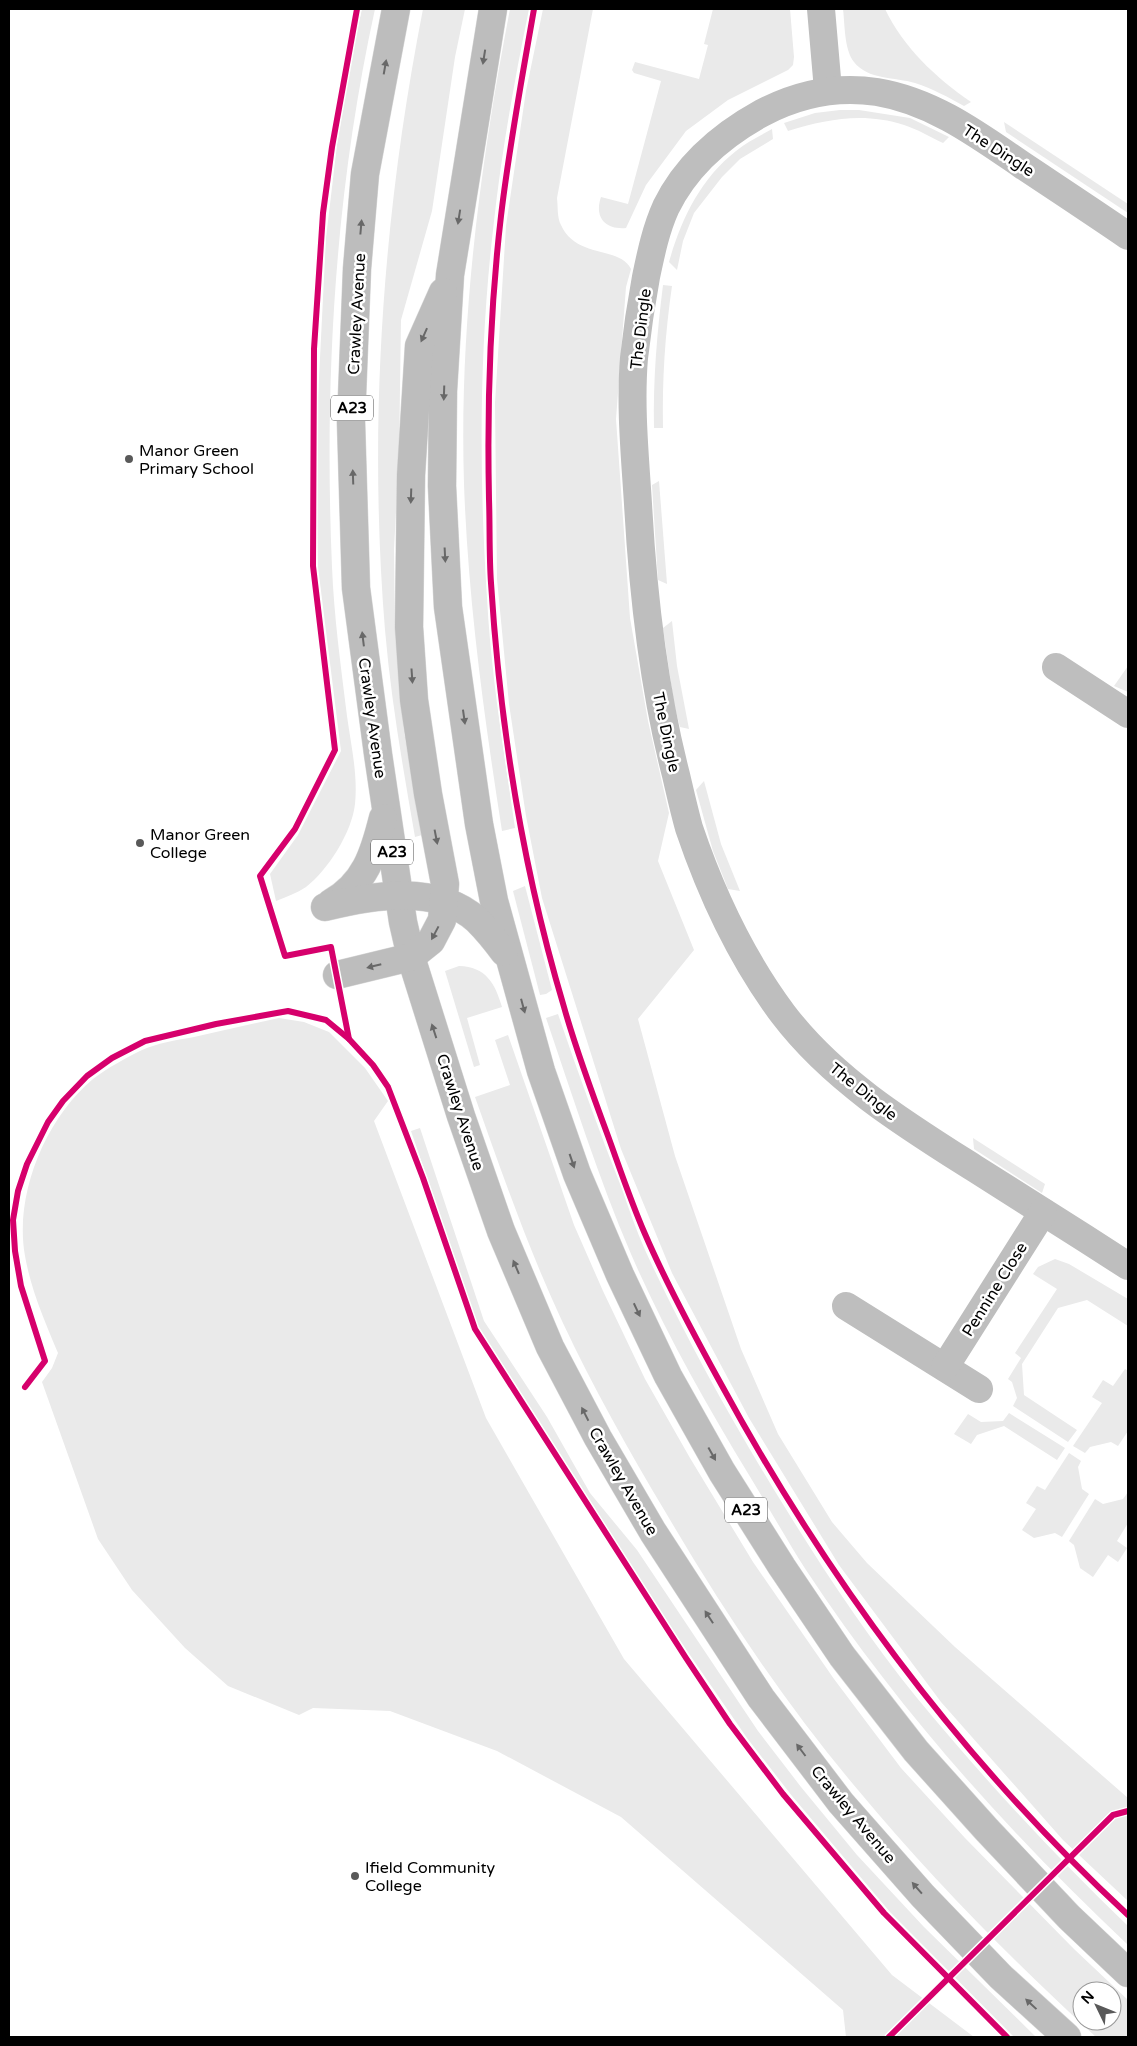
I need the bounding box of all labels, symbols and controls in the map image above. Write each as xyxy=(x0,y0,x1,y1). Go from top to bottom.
one-way arrow xyxy=(480,49,488,65)
one-way arrow xyxy=(381,58,389,74)
street label: The Dingle xyxy=(959,120,1038,181)
one-way arrow xyxy=(455,210,463,226)
one-way arrow xyxy=(357,219,365,235)
street label: Crawley Avenue xyxy=(344,253,370,375)
street label: The Dingle xyxy=(626,288,656,371)
one-way arrow xyxy=(419,328,427,342)
one-way arrow xyxy=(439,385,447,401)
road number: A23 xyxy=(331,396,373,420)
place label: Manor Green Primary School xyxy=(139,441,254,479)
marker: Manor Green Primary School xyxy=(123,453,135,465)
one-way arrow xyxy=(348,469,356,485)
one-way arrow xyxy=(406,489,414,505)
one-way arrow xyxy=(442,548,450,564)
one-way arrow xyxy=(359,631,367,647)
street label: Crawley Avenue xyxy=(354,657,390,780)
one-way arrow xyxy=(409,668,417,684)
street label: The Dingle xyxy=(648,690,684,774)
one-way arrow xyxy=(460,709,468,725)
place label: Manor Green College xyxy=(150,825,250,863)
one-way arrow xyxy=(432,829,440,845)
marker: Manor Green College xyxy=(134,837,146,849)
road number: A23 xyxy=(371,840,413,864)
one-way arrow xyxy=(431,926,439,941)
one-way arrow xyxy=(366,962,381,970)
one-way arrow xyxy=(519,999,527,1014)
one-way arrow xyxy=(430,1023,438,1038)
street label: Crawley Avenue xyxy=(432,1051,488,1173)
street label: The Dingle xyxy=(825,1058,901,1125)
one-way arrow xyxy=(569,1154,577,1169)
street label: Pennine Close xyxy=(958,1239,1032,1340)
one-way arrow xyxy=(512,1259,520,1274)
one-way arrow xyxy=(633,1303,641,1317)
one-way arrow xyxy=(581,1406,589,1421)
street label: Crawley Avenue xyxy=(584,1424,662,1539)
one-way arrow xyxy=(708,1447,716,1462)
road number: A23 xyxy=(725,1498,767,1522)
one-way arrow xyxy=(704,1610,713,1624)
one-way arrow xyxy=(796,1744,807,1757)
street label: Crawley Avenue xyxy=(806,1762,900,1868)
place label: Ifield Community College xyxy=(365,1858,495,1896)
marker: Ifield Community College xyxy=(349,1870,361,1882)
one-way arrow xyxy=(911,1883,923,1895)
north arrow xyxy=(1072,1981,1122,2031)
text: N xyxy=(1078,1988,1098,2007)
one-way arrow xyxy=(1025,1998,1037,2010)

